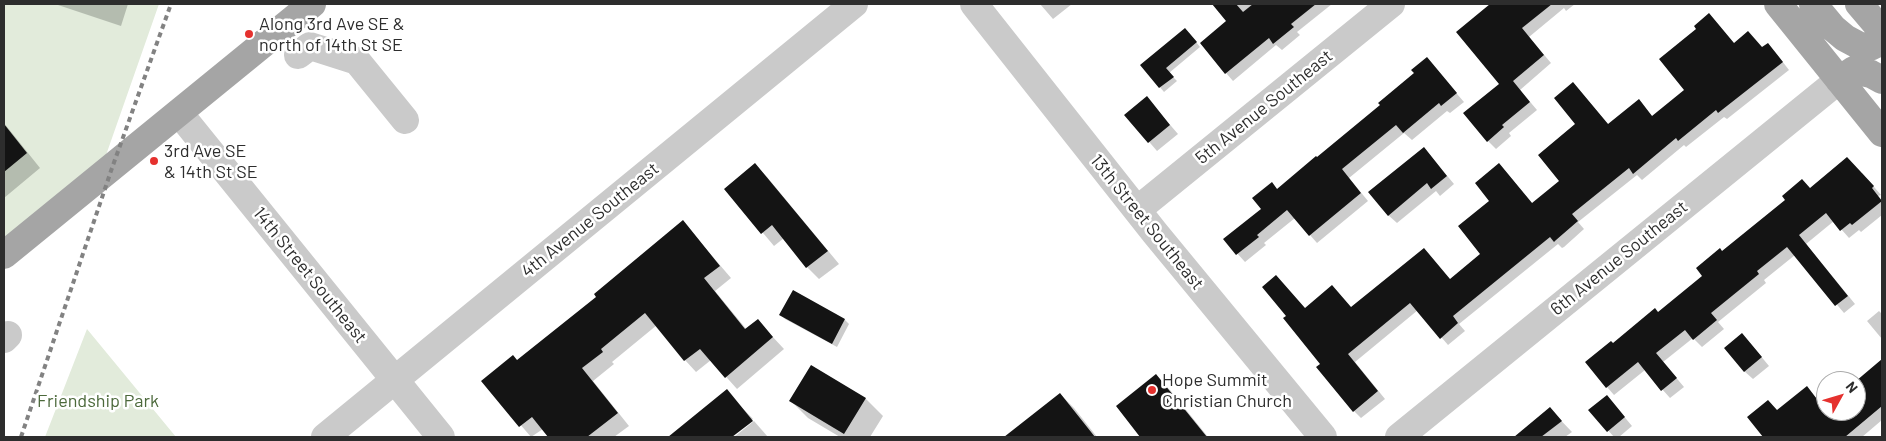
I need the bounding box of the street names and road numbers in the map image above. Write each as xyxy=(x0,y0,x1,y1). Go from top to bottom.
street label: 5th Avenue Southeast xyxy=(1191,45,1337,169)
street label: 13th Street Southeast xyxy=(1086,150,1208,294)
street label: 4th Avenue Southeast xyxy=(517,158,663,282)
street label: 6th Avenue Southeast xyxy=(1546,196,1692,320)
street label: 14th Street Southeast xyxy=(248,203,372,347)

